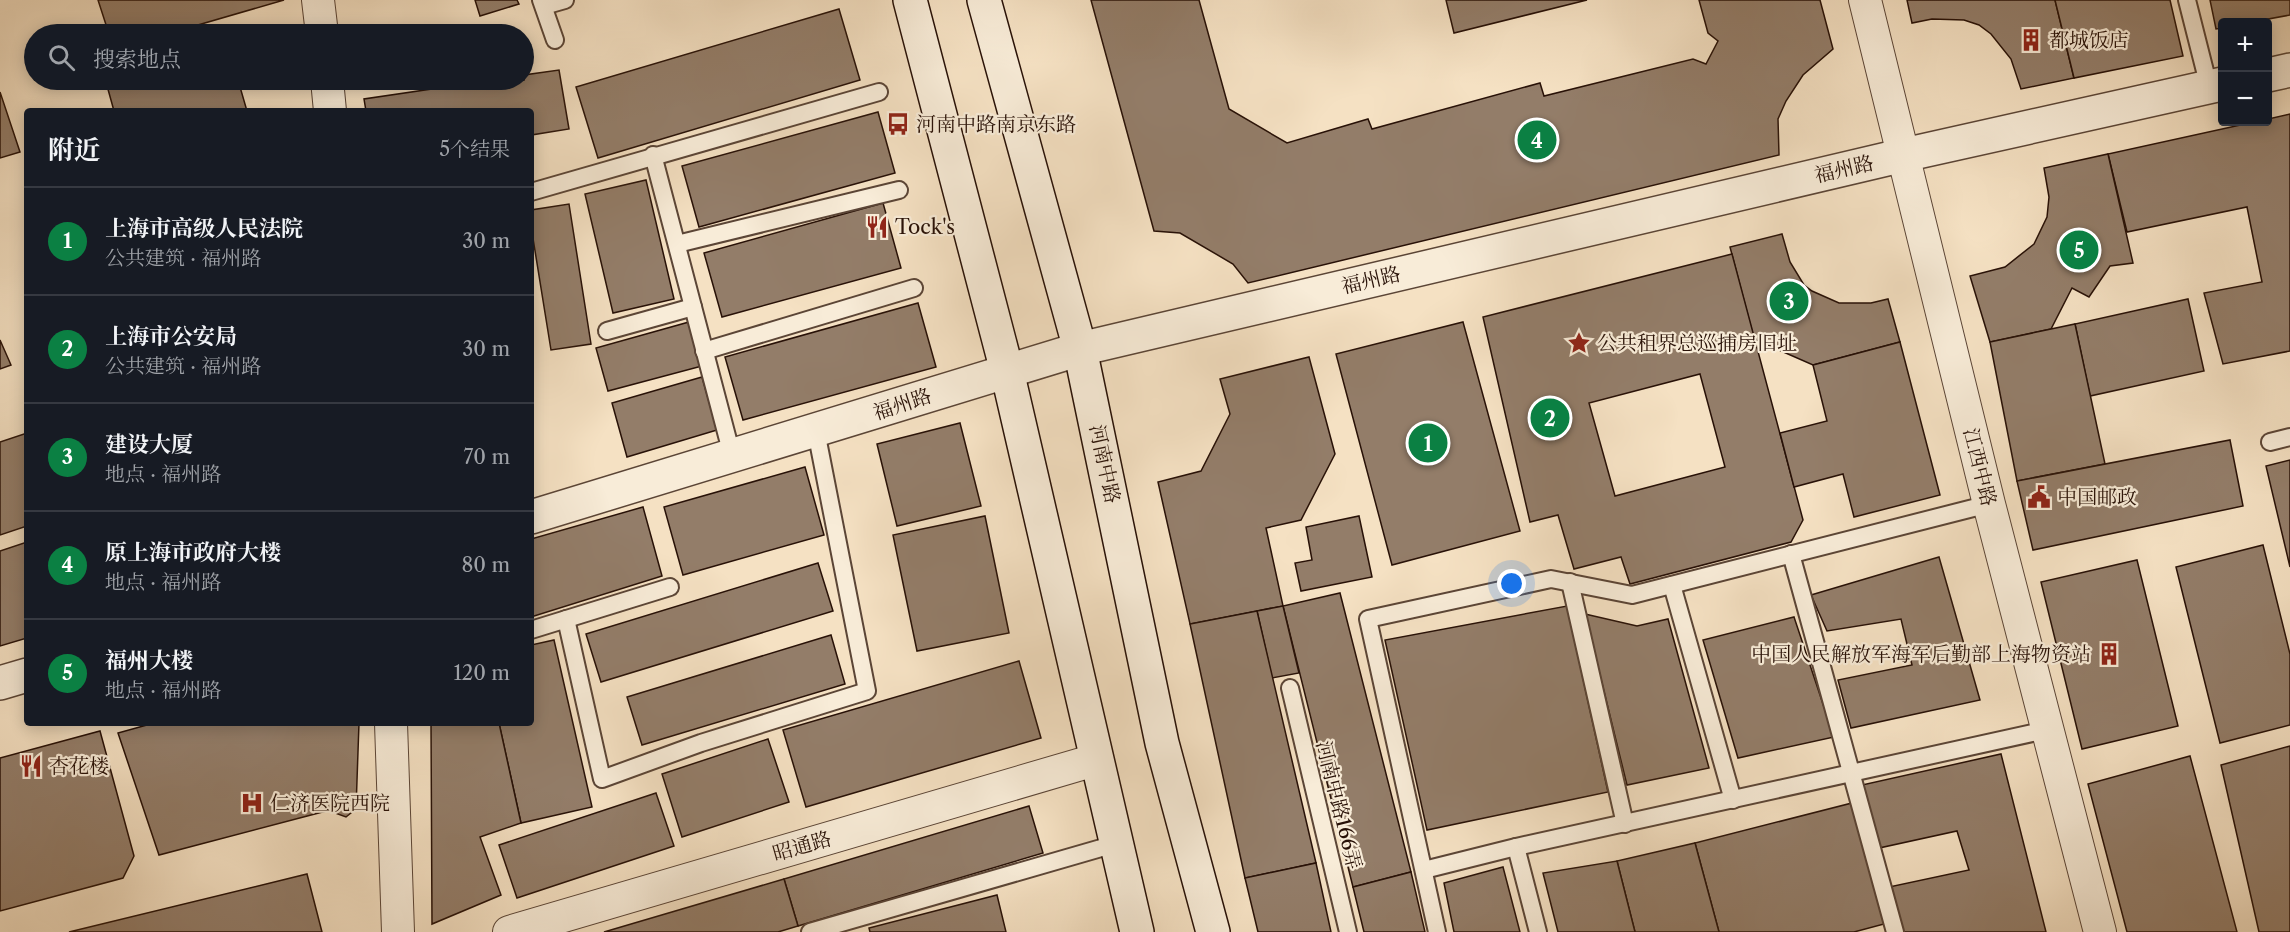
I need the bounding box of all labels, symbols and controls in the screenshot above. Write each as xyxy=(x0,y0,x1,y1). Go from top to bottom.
map controls xyxy=(2218,18,2272,126)
button: + xyxy=(2218,18,2272,72)
search box xyxy=(24,24,534,90)
building icon: 都城饭店 xyxy=(2018,27,2044,53)
place label: 都城饭店 xyxy=(2049,28,2129,52)
icon: search xyxy=(45,41,78,74)
text: 搜索地点 xyxy=(93,46,181,73)
button: − xyxy=(2218,72,2272,126)
bus stop icon: 河南中路南京东路 xyxy=(885,111,911,137)
place label: 河南中路南京东路 xyxy=(916,112,1076,136)
pin: 4 xyxy=(1518,118,1556,162)
text: 附近 xyxy=(48,134,100,166)
text: 5个结果 xyxy=(439,137,510,161)
street label: 福州路 xyxy=(1812,151,1876,187)
restaurant icon: Tock's xyxy=(864,214,890,240)
text: 上海市高级人民法院 xyxy=(105,215,303,242)
place label: Tock's xyxy=(895,215,955,239)
pin: 5 xyxy=(2060,228,2098,272)
text: 1 xyxy=(63,229,72,253)
text: 30 m xyxy=(462,229,510,253)
text: 公共建筑 · 福州路 xyxy=(105,246,261,270)
street label: 福州路 xyxy=(1339,262,1403,298)
pin: 3 xyxy=(1770,278,1808,324)
text: 上海市公安局 xyxy=(105,323,237,350)
place icon: 公共租界总巡捕房旧址 xyxy=(1566,330,1592,356)
place label: 公共租界总巡捕房旧址 xyxy=(1597,331,1797,355)
text: 2 xyxy=(62,337,73,361)
text: 30 m xyxy=(462,337,510,361)
text: 公共建筑 · 福州路 xyxy=(105,354,261,378)
street label: 福州路 xyxy=(870,383,934,425)
pin: 2 xyxy=(1530,396,1570,440)
pin: 1 xyxy=(1408,420,1448,466)
street label: 河南中路 xyxy=(1085,422,1125,506)
street label: 江西中路 xyxy=(1959,425,2001,509)
text: 建设大厦 xyxy=(105,431,193,458)
text: 3 xyxy=(62,445,73,469)
text: 70 m xyxy=(464,445,510,469)
text: 地点 · 福州路 xyxy=(105,462,221,486)
public building icon: 中国邮政 xyxy=(2026,484,2052,510)
place label: 中国邮政 xyxy=(2057,485,2137,509)
text: 原上海市政府大楼 xyxy=(105,539,281,566)
text: 4 xyxy=(62,553,73,577)
text: 80 m xyxy=(462,553,510,577)
your location xyxy=(1497,569,1526,598)
text: 地点 · 福州路 xyxy=(105,570,221,594)
building icon: 中国人民解放军海军后勤部上海物资站 xyxy=(2096,641,2122,667)
place label: 中国人民解放军海军后勤部上海物资站 xyxy=(1751,642,2091,666)
text: 福州大楼 xyxy=(105,647,193,674)
text: 5 xyxy=(62,661,73,685)
text: 120 m xyxy=(453,661,510,685)
text: 地点 · 福州路 xyxy=(105,678,221,702)
street label: 河南中路166弄 xyxy=(1311,738,1367,872)
restaurant icon: 杏花楼 xyxy=(18,753,44,779)
place label: 杏花楼 xyxy=(49,754,109,778)
hospital icon: 仁济医院西院 xyxy=(239,790,265,816)
place label: 仁济医院西院 xyxy=(270,791,390,815)
street label: 昭通路 xyxy=(770,826,834,866)

